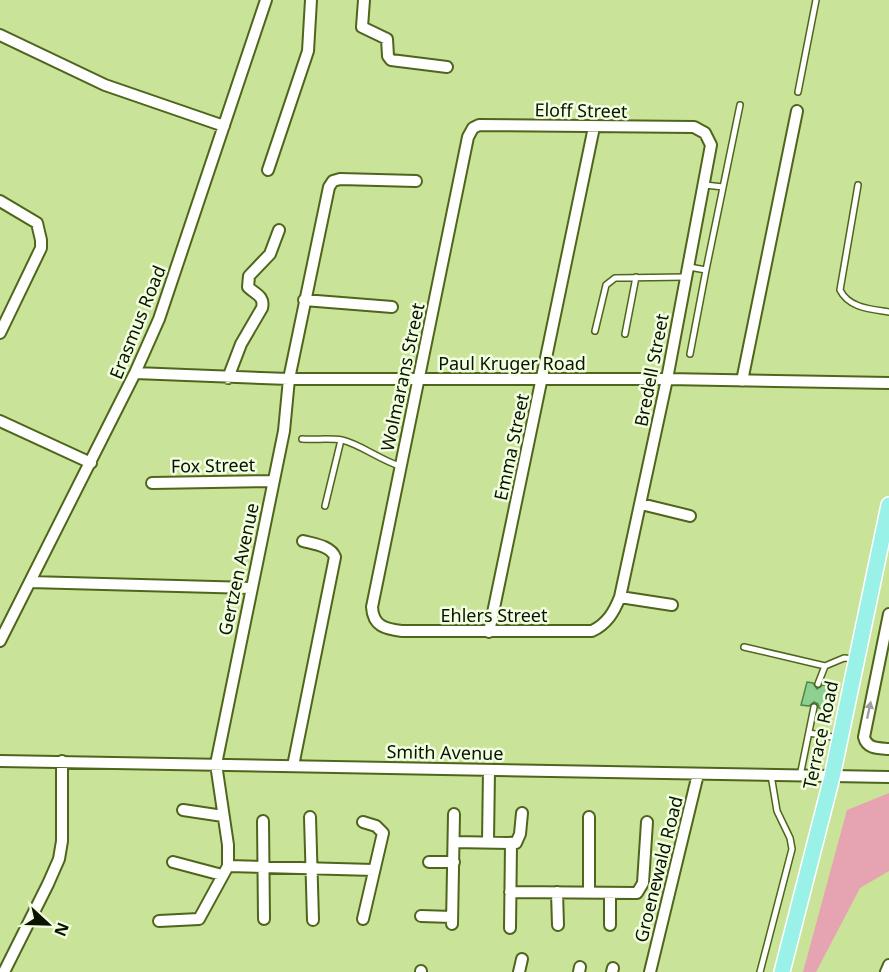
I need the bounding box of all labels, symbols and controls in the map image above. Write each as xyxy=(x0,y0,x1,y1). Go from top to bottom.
street label: Eloff Street xyxy=(534,97,628,123)
street label: Erasmus Road xyxy=(103,262,171,382)
street label: Wolmarans Street xyxy=(375,300,430,453)
street label: Bredell Street xyxy=(628,311,674,428)
street label: Paul Kruger Road xyxy=(438,351,586,375)
street label: Emma Street xyxy=(488,391,534,503)
street label: Fox Street xyxy=(171,452,256,478)
street label: Gertzen Avenue xyxy=(212,501,264,637)
street label: Ehlers Street xyxy=(441,603,548,627)
street label: Terrace Road xyxy=(797,679,843,791)
one-way arrow xyxy=(865,701,874,720)
street label: Smith Avenue xyxy=(386,739,504,765)
street label: Groenewald Road xyxy=(628,793,688,945)
north arrow xyxy=(18,894,78,954)
text: N xyxy=(49,919,75,940)

